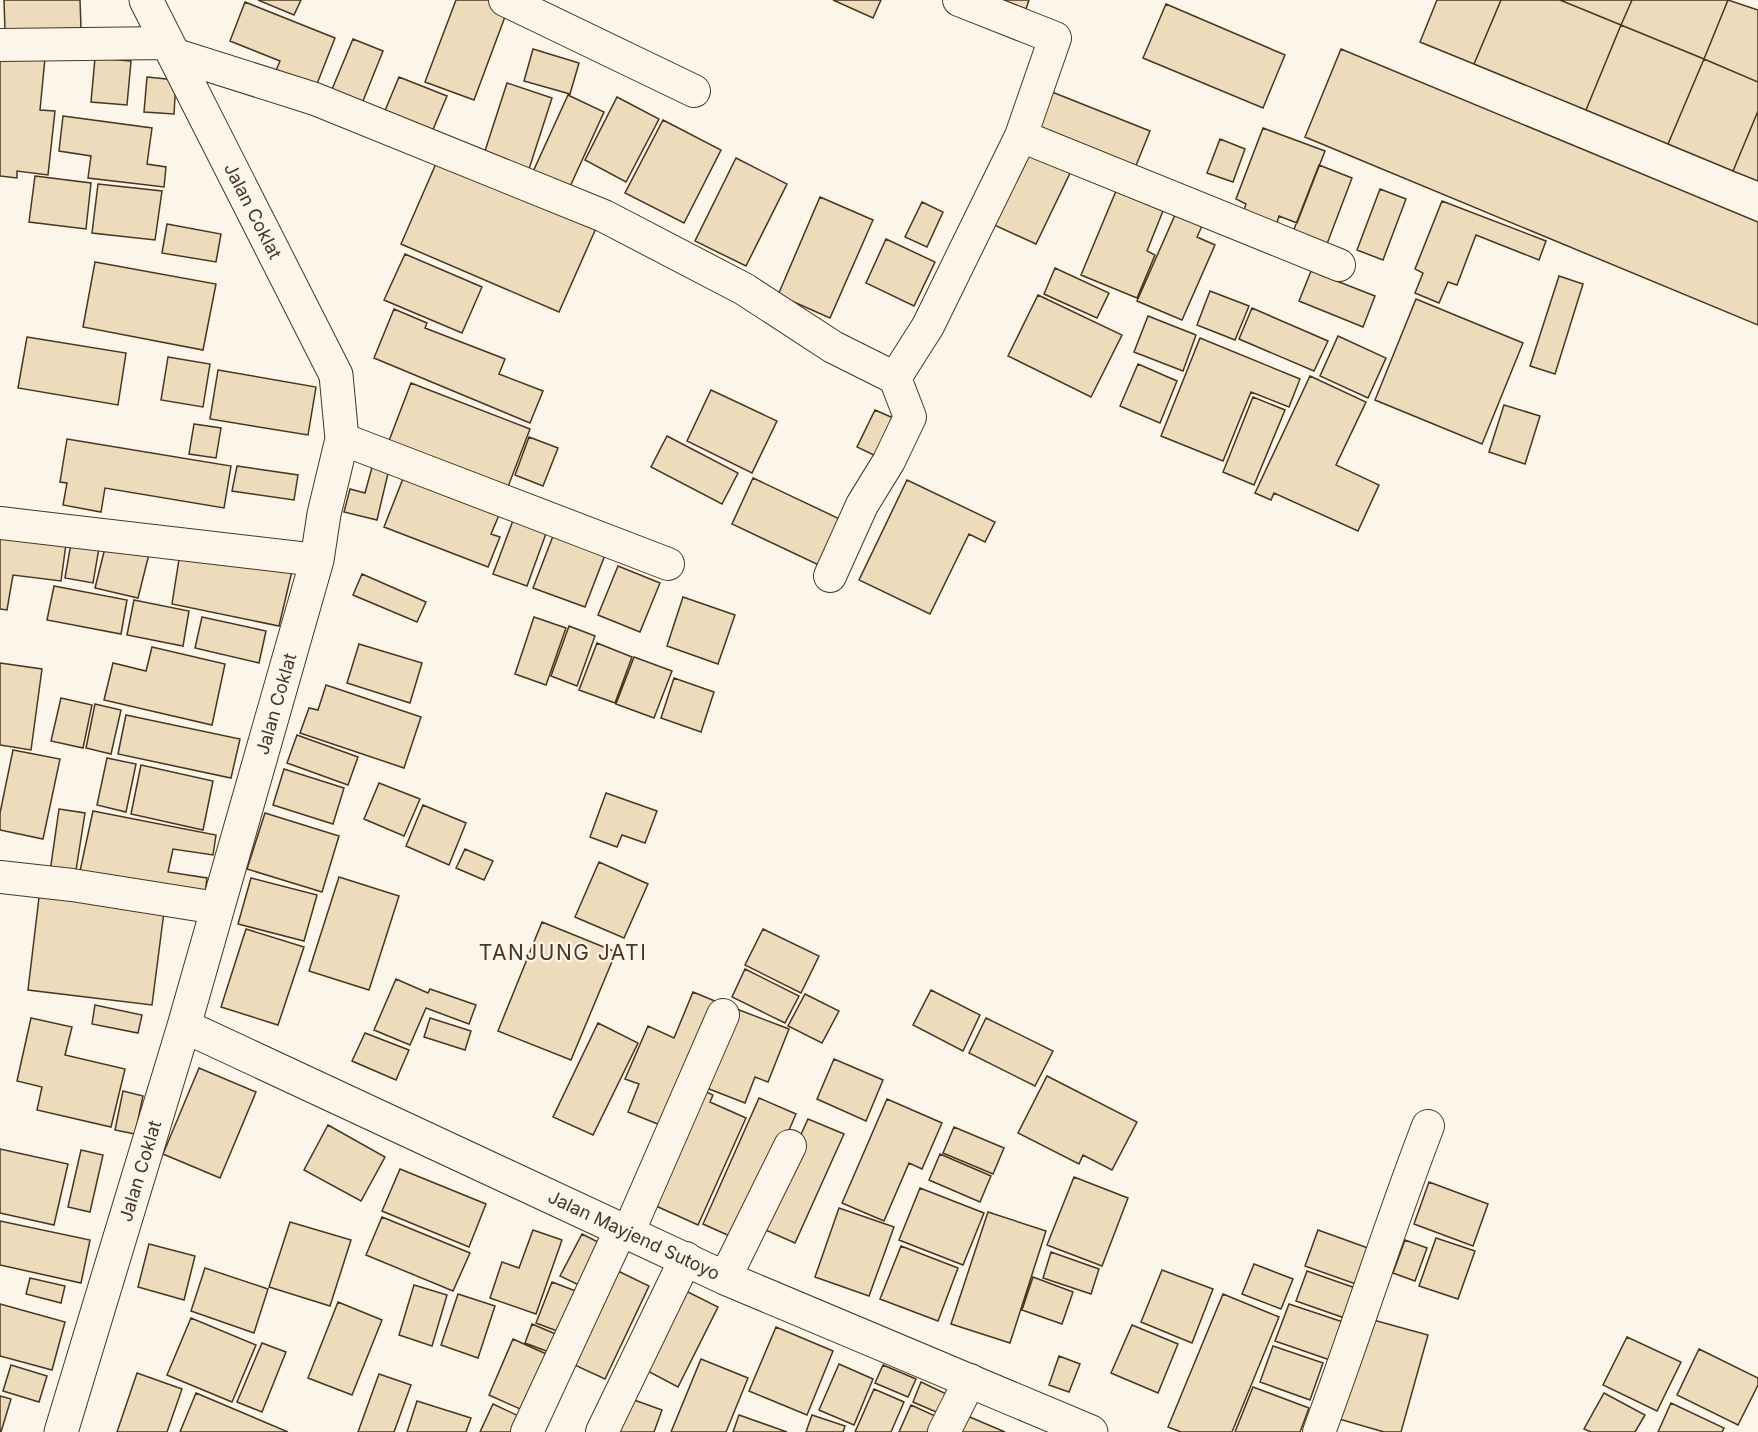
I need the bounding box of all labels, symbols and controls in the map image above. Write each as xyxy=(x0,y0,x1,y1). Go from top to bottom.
street label: Jalan Coklat xyxy=(220,160,286,263)
street label: Jalan Coklat xyxy=(251,651,301,757)
district label: TANJUNG JATI xyxy=(479,940,647,965)
street label: Jalan Coklat xyxy=(115,1118,165,1224)
street label: Jalan Mayjend Sutoyo xyxy=(545,1186,723,1284)

